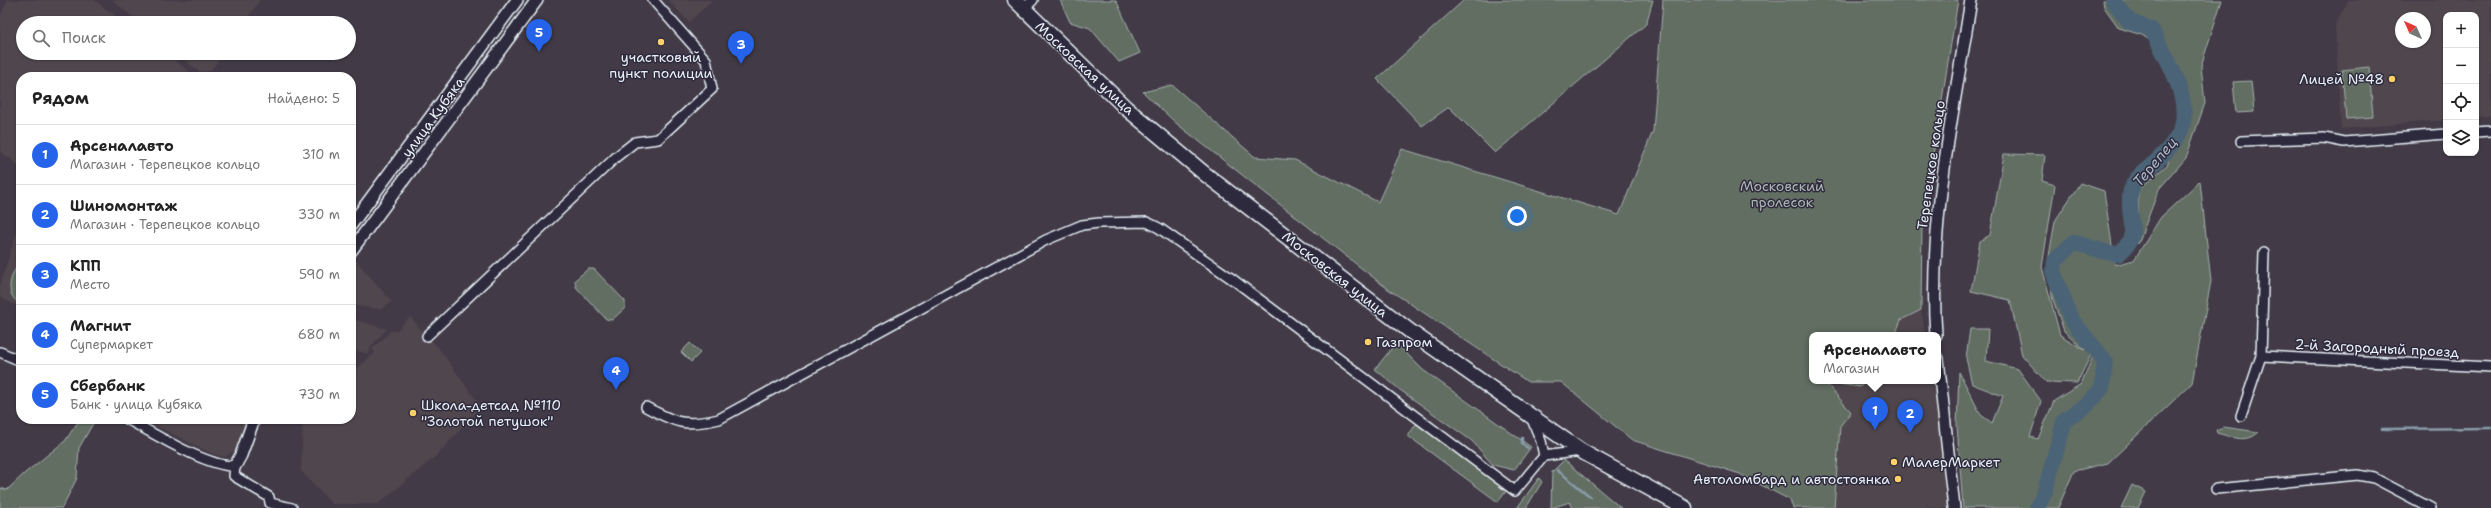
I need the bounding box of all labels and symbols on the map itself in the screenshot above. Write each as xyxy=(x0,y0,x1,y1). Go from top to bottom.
north arrow xyxy=(2395,12,2431,48)
street label: Московская улица xyxy=(1032,17,1139,119)
pin: 5 xyxy=(526,19,552,52)
pin: 3 xyxy=(728,31,754,64)
marker: участковый пункт полиции xyxy=(656,37,666,47)
place label: участковый пункт полиции xyxy=(609,48,713,82)
place label: Лицей №48 xyxy=(2299,70,2384,88)
street label: улица Кубяка xyxy=(398,73,469,161)
marker: Лицей №48 xyxy=(2387,74,2397,84)
street label: Терепецкое кольцо xyxy=(1913,99,1949,231)
water label: Терепец xyxy=(2128,133,2182,191)
park label: Московский пролесок xyxy=(1740,177,1824,211)
your location xyxy=(1507,206,1527,226)
street label: Московская улица xyxy=(1278,227,1392,321)
place label: Газпром xyxy=(1376,333,1433,351)
street label: 2-й Загородный проезд xyxy=(2294,335,2460,361)
marker: Газпром xyxy=(1363,337,1373,347)
pin: 4 xyxy=(603,357,629,390)
place label: Школа-детсад №110 "Золотой петушок" xyxy=(421,396,561,430)
pin: 1 xyxy=(1862,397,1888,430)
pin: 2 xyxy=(1897,400,1923,433)
marker: Школа-детсад №110 "Золотой петушок" xyxy=(408,408,418,418)
place label: МалерМаркет xyxy=(1902,453,2001,471)
marker: МалерМаркет xyxy=(1889,457,1899,467)
place label: Автоломбард и автостоянка xyxy=(1693,470,1890,488)
marker: Автоломбард и автостоянка xyxy=(1893,474,1903,484)

